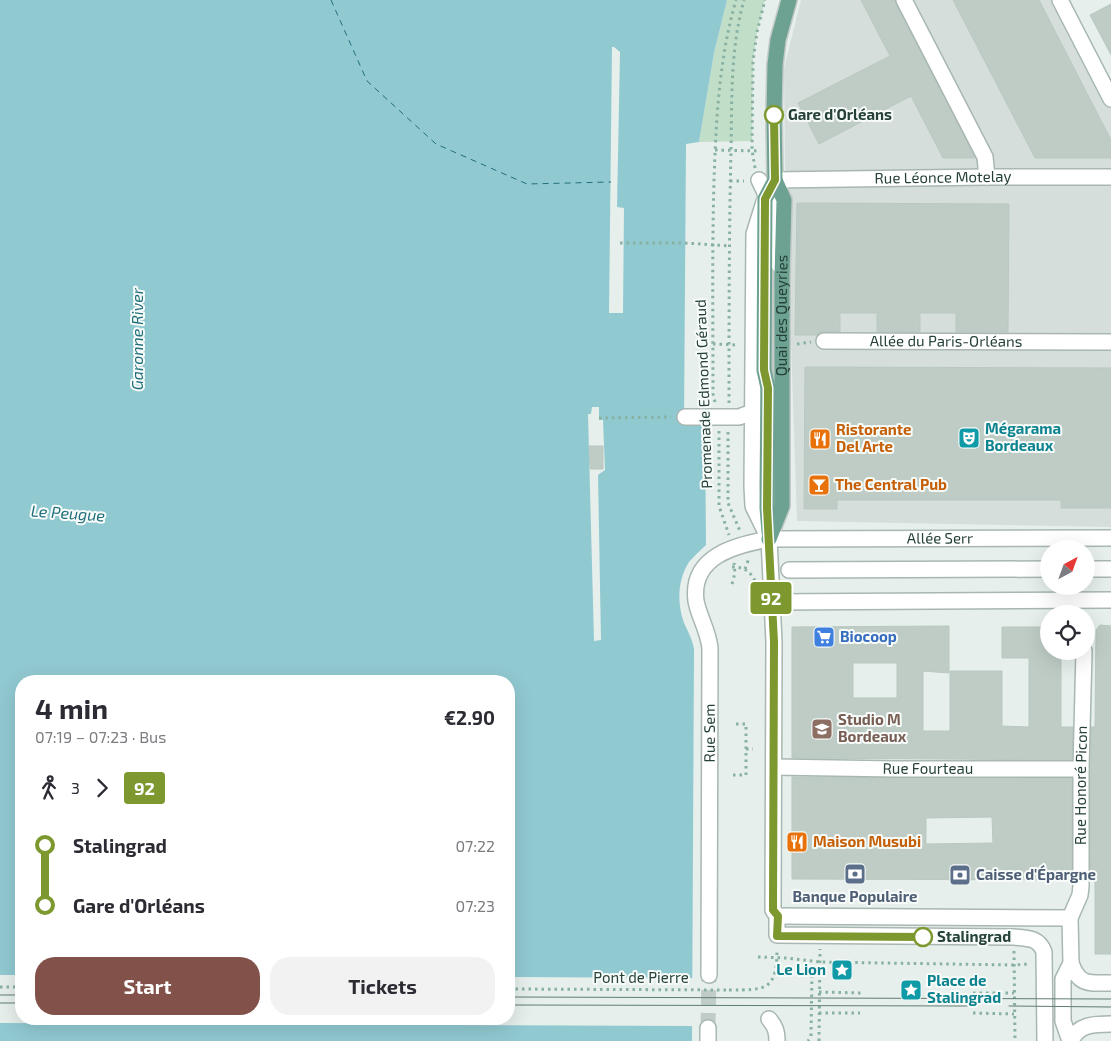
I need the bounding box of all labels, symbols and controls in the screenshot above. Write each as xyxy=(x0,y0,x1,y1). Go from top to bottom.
marker: Gare d'Orléans xyxy=(764,105,784,125)
place label: Gare d'Orléans xyxy=(788,105,892,123)
street label: Rue Léonce Motelay xyxy=(874,167,1012,187)
street label: Quai des Queyries xyxy=(772,254,791,376)
water label: Garonne River xyxy=(127,287,146,390)
street label: Promenade Edmond Géraud xyxy=(691,299,715,489)
street label: Allée du Paris-Orléans xyxy=(870,331,1022,350)
place label: Mégarama Bordeaux xyxy=(985,419,1061,454)
place label: Ristorante Del Arte xyxy=(836,420,911,455)
theatre icon: Mégarama Bordeaux xyxy=(957,426,981,450)
restaurant icon: Ristorante Del Arte xyxy=(808,427,832,451)
bar icon: The Central Pub xyxy=(807,473,831,497)
place label: The Central Pub xyxy=(835,475,947,493)
water label: Le Peugue xyxy=(30,500,106,525)
street label: Allée Serr xyxy=(907,528,973,547)
north arrow xyxy=(1040,540,1095,595)
map controls xyxy=(1040,540,1095,660)
line badge: 92 xyxy=(748,582,794,614)
text: 92 xyxy=(760,587,782,609)
button: locate xyxy=(1040,605,1095,660)
supermarket icon: Biocoop xyxy=(812,625,836,649)
place label: Biocoop xyxy=(840,627,897,645)
text: 4 min xyxy=(35,691,108,725)
street label: Rue Sem xyxy=(700,704,718,762)
text: €2.90 xyxy=(444,706,495,729)
place label: Studio M Bordeaux xyxy=(838,710,907,745)
school or university icon: Studio M Bordeaux xyxy=(810,717,834,741)
street label: Rue Honoré Picon xyxy=(1071,725,1090,845)
text: 07:19 – 07:23 · Bus xyxy=(35,727,166,746)
street label: Rue Fourteau xyxy=(882,759,973,777)
icon: walk xyxy=(35,774,63,802)
icon: forward xyxy=(88,774,116,802)
text: 92 xyxy=(134,777,155,799)
text: 3 xyxy=(71,778,80,797)
restaurant icon: Maison Musubi xyxy=(785,830,809,854)
place label: Maison Musubi xyxy=(813,832,921,850)
text: Stalingrad xyxy=(73,834,167,857)
text: 07:22 xyxy=(455,836,495,855)
bank icon: Banque Populaire xyxy=(843,862,867,886)
bank icon: Caisse d'Épargne xyxy=(948,863,972,887)
place label: Caisse d'Épargne xyxy=(976,864,1096,883)
place label: Banque Populaire xyxy=(793,887,918,905)
text: Gare d'Orléans xyxy=(73,894,205,917)
text: 07:23 xyxy=(455,896,495,915)
marker: Stalingrad xyxy=(913,927,933,947)
place label: Stalingrad xyxy=(937,927,1011,945)
button: Start xyxy=(35,957,260,1015)
button: Tickets xyxy=(270,957,495,1015)
place icon: Le Lion xyxy=(830,958,854,982)
place label: Le Lion xyxy=(776,960,826,978)
street label: Pont de Pierre xyxy=(593,968,689,986)
place label: Place de Stalingrad xyxy=(927,971,1001,1006)
place icon: Place de Stalingrad xyxy=(899,978,923,1002)

